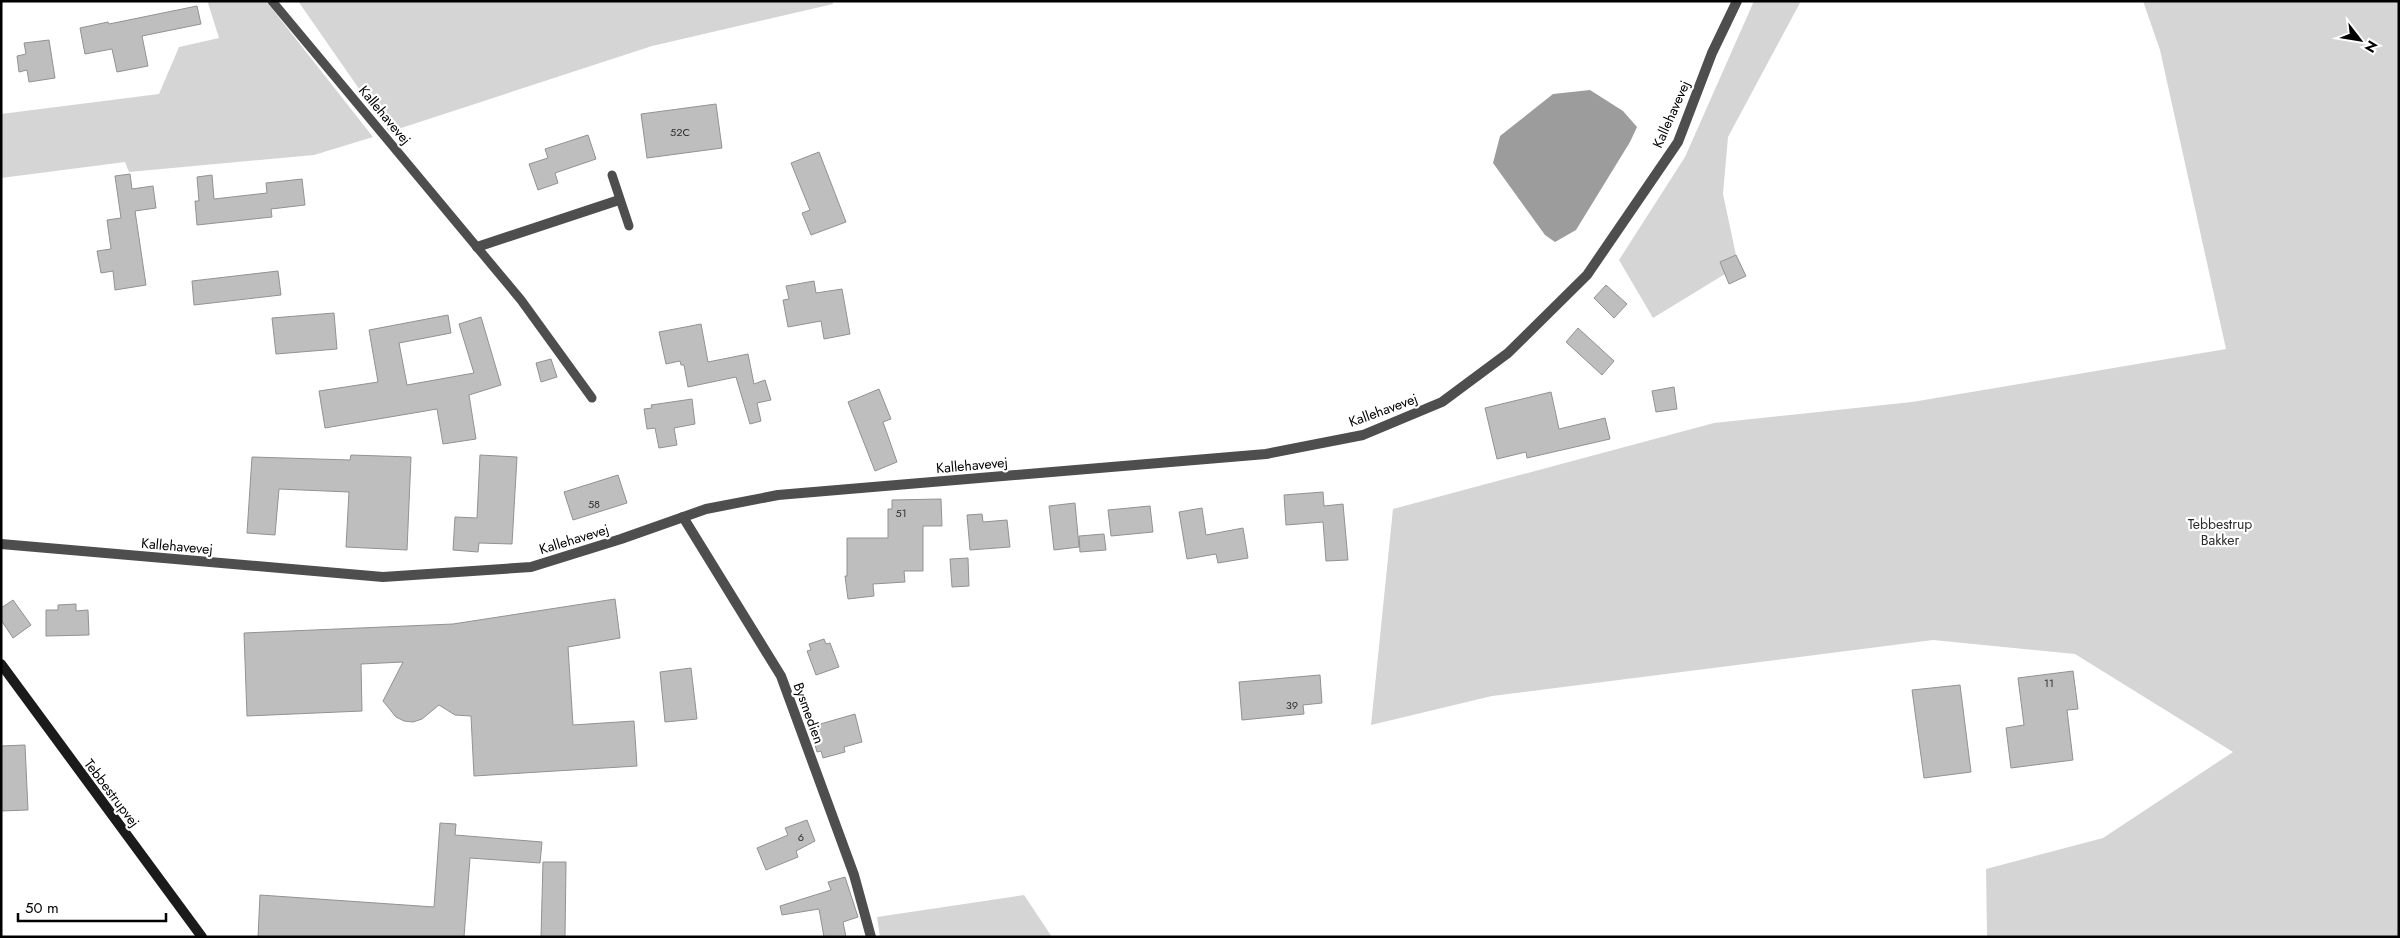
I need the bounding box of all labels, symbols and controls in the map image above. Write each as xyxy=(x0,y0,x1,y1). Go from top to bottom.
north arrow xyxy=(2335,15,2385,65)
text: N xyxy=(2360,37,2383,57)
street label: Kallehavevej xyxy=(1647,77,1695,151)
street label: Kallehavevej xyxy=(354,81,416,149)
house number: 52C xyxy=(670,124,690,140)
street label: Kallehavevej xyxy=(1346,388,1420,432)
street label: Kallehavevej xyxy=(935,452,1009,478)
house number: 58 xyxy=(588,496,600,512)
house number: 51 xyxy=(895,505,907,521)
park label: Tebbestrup Bakker xyxy=(2188,514,2252,550)
street label: Kallehavevej xyxy=(537,519,611,559)
street label: Kallehavevej xyxy=(140,533,214,559)
house number: 11 xyxy=(2044,675,2054,691)
street label: Bysmedien xyxy=(789,680,829,746)
house number: 39 xyxy=(1286,697,1298,713)
street label: Tebbestrupvej xyxy=(80,755,144,831)
house number: 6 xyxy=(798,829,804,845)
scale bar xyxy=(18,890,165,922)
text: 50 m xyxy=(25,897,59,919)

